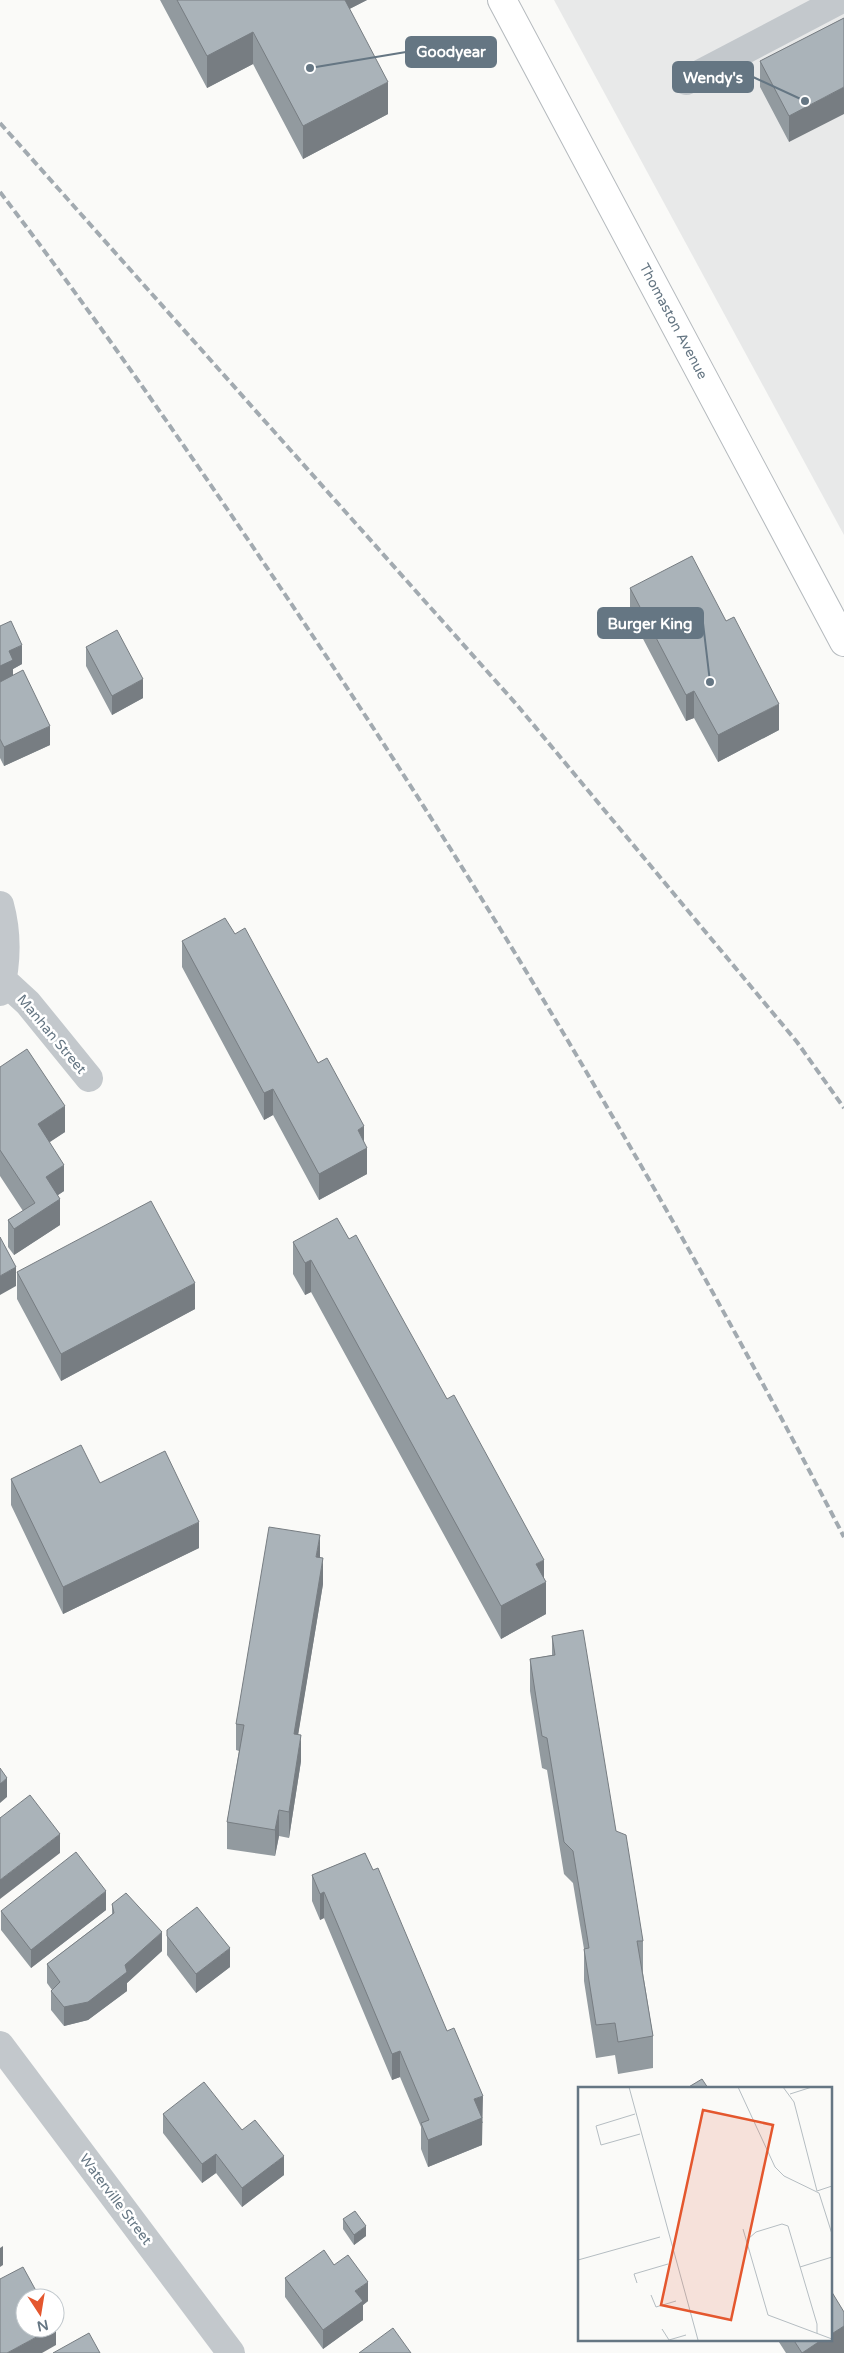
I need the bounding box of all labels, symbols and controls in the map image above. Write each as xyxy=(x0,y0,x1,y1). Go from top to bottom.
callout: Goodyear xyxy=(406,37,496,67)
text: Goodyear xyxy=(416,43,486,62)
callout: Wendy's xyxy=(673,62,753,92)
text: Wendy's xyxy=(683,69,743,88)
street label: Thomaston Avenue xyxy=(636,260,711,382)
callout: Burger King xyxy=(598,608,703,638)
text: Burger King xyxy=(608,615,692,634)
street label: Manhan Street xyxy=(13,991,90,1078)
inset map xyxy=(578,2087,832,2340)
street label: Waterville Street xyxy=(76,2151,156,2249)
north arrow xyxy=(15,2288,65,2338)
text: N xyxy=(35,2316,50,2335)

